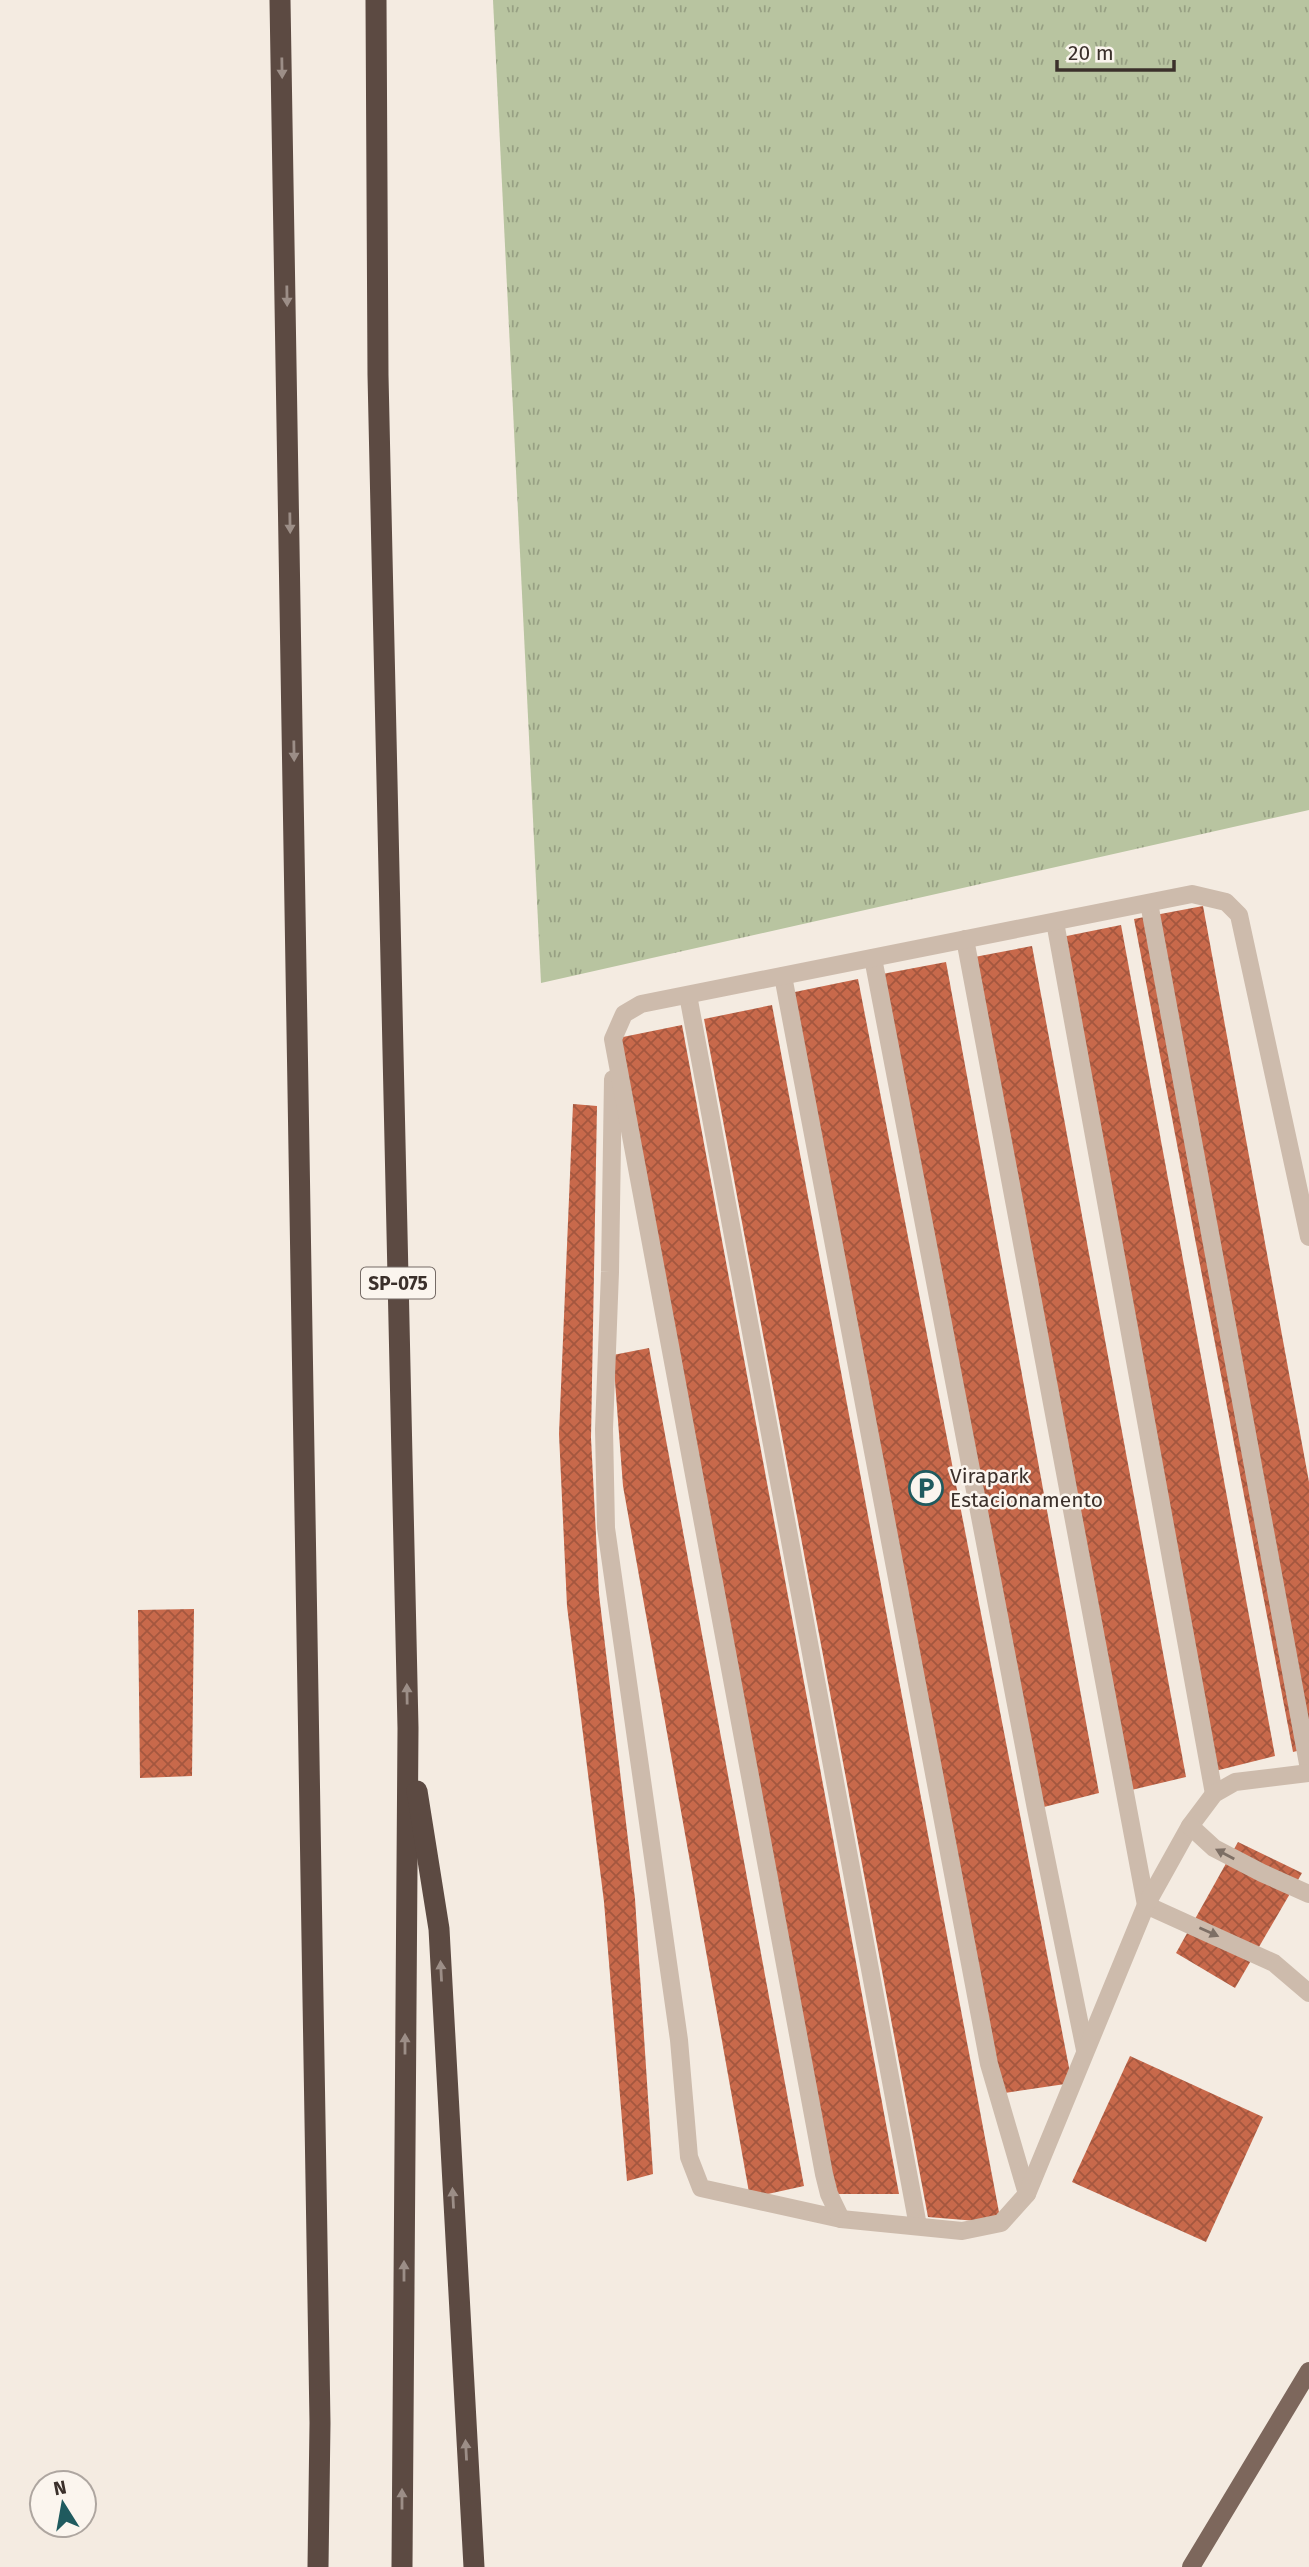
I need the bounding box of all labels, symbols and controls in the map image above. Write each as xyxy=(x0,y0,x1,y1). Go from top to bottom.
scale bar xyxy=(1057,28,1174,72)
text: 20 m xyxy=(1068,40,1114,66)
one-way arrow xyxy=(277,57,288,79)
one-way arrow xyxy=(281,285,293,307)
one-way arrow xyxy=(285,512,296,534)
one-way arrow xyxy=(288,740,300,762)
road number: SP-075 xyxy=(361,1268,435,1298)
place label: Virapark Estacionamento xyxy=(950,1463,1103,1513)
parking icon: Virapark Estacionamento xyxy=(907,1469,945,1507)
one-way arrow xyxy=(401,1683,413,1705)
one-way arrow xyxy=(1215,1848,1235,1859)
one-way arrow xyxy=(1198,1927,1219,1938)
one-way arrow xyxy=(435,1960,446,1982)
one-way arrow xyxy=(399,2033,411,2055)
one-way arrow xyxy=(447,2187,458,2209)
one-way arrow xyxy=(398,2260,410,2282)
one-way arrow xyxy=(460,2439,471,2461)
north arrow xyxy=(28,2469,98,2539)
text: N xyxy=(51,2475,68,2500)
one-way arrow xyxy=(396,2488,408,2510)

